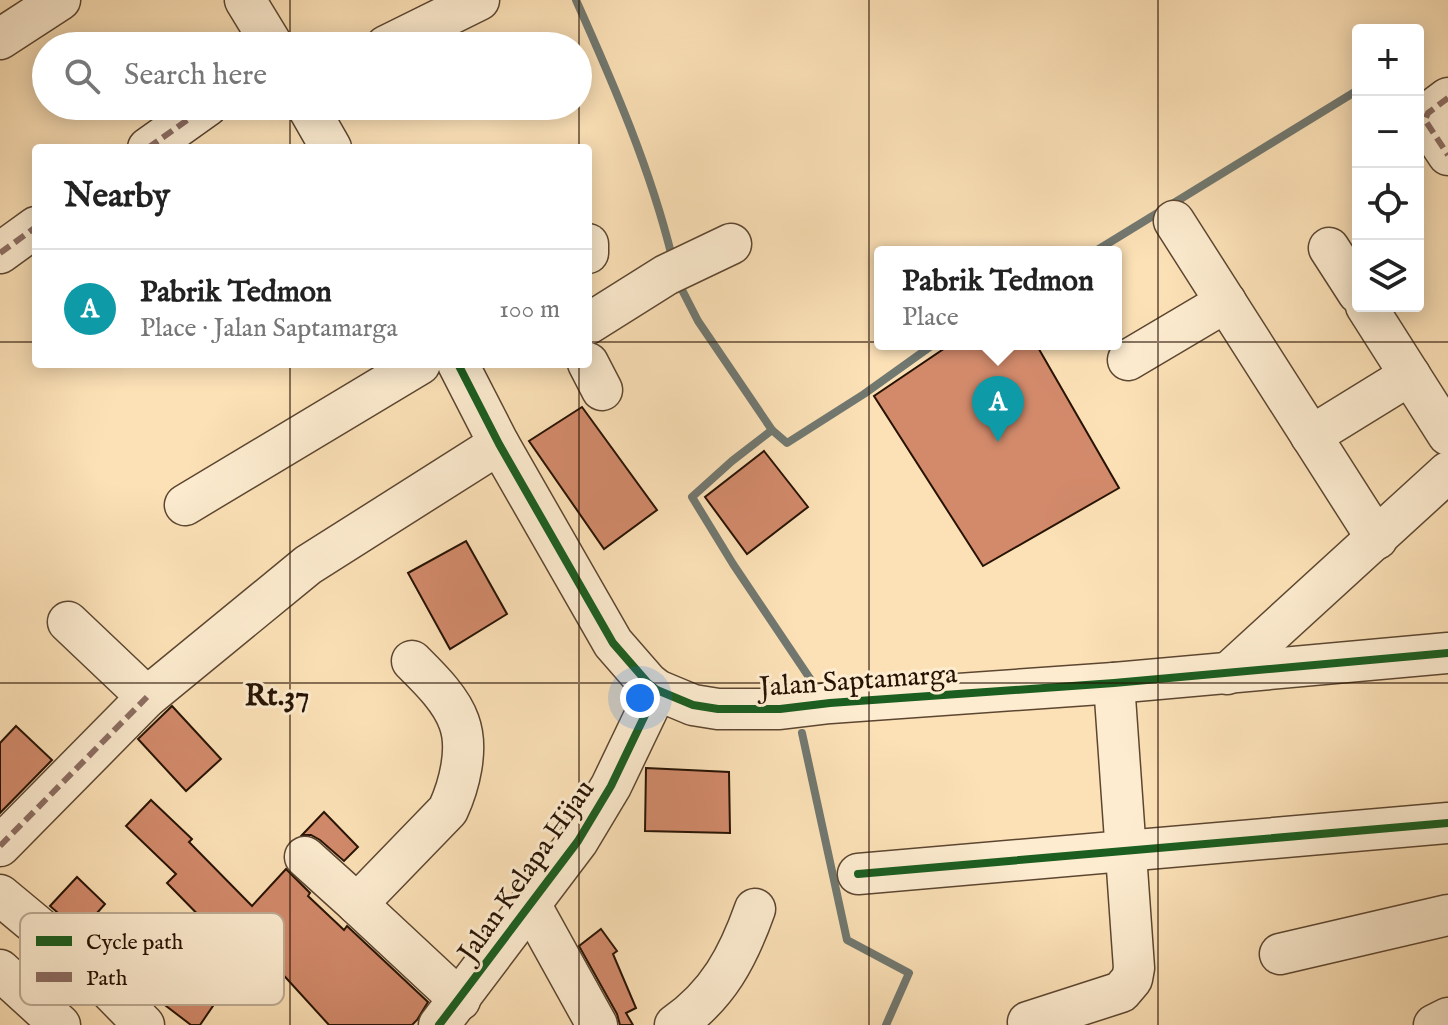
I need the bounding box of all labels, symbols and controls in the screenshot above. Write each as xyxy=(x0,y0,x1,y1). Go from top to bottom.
map controls xyxy=(1352,24,1424,312)
button: + xyxy=(1352,24,1424,96)
search box xyxy=(32,32,592,120)
icon: search xyxy=(60,54,104,98)
text: Search here xyxy=(124,57,267,95)
button: − xyxy=(1352,96,1424,168)
button: locate xyxy=(1352,168,1424,240)
text: Nearby xyxy=(64,175,170,218)
button: layers xyxy=(1352,240,1424,312)
popup xyxy=(874,246,1122,350)
text: Pabrik Tedmon xyxy=(902,263,1094,301)
text: Pabrik Tedmon xyxy=(140,274,332,312)
text: A xyxy=(81,293,99,326)
text: 100 m xyxy=(499,293,560,326)
text: Place xyxy=(902,301,959,334)
text: Place · Jalan Saptamarga xyxy=(140,312,398,345)
pin: A xyxy=(972,376,1024,442)
street label: Jalan Saptamarga xyxy=(755,657,959,706)
district label: Rt.37 xyxy=(245,678,309,716)
your location xyxy=(620,678,660,718)
street label: Jalan Kelapa Hijau xyxy=(449,774,603,972)
legend xyxy=(20,913,284,1005)
text: Cycle path xyxy=(86,929,183,957)
text: Path xyxy=(86,965,128,993)

